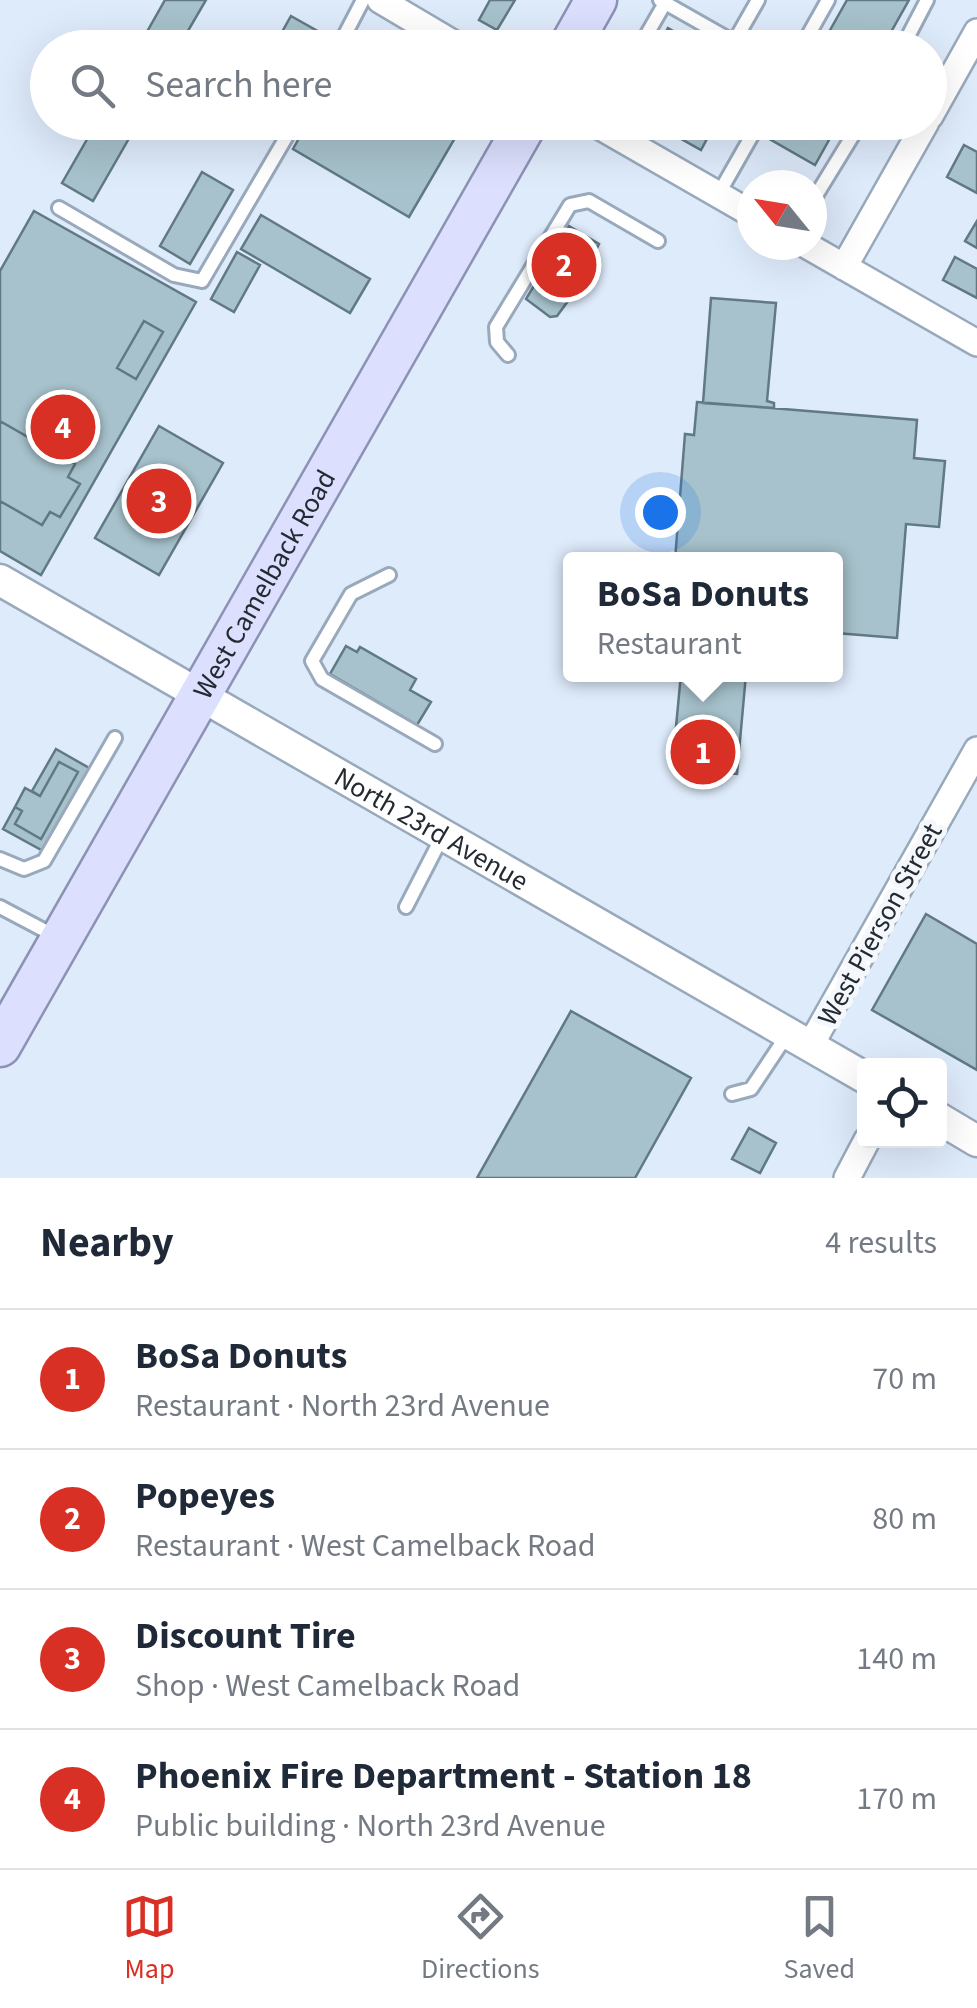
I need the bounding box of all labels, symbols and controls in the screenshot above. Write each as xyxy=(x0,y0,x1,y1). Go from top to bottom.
search box xyxy=(30,30,947,140)
icon: search xyxy=(65,58,120,113)
text: Search here xyxy=(145,58,332,112)
north arrow xyxy=(737,170,827,260)
pin: 2 xyxy=(532,228,596,302)
pin: 4 xyxy=(30,390,96,464)
street label: West Camelback Road xyxy=(183,462,346,706)
pin: 3 xyxy=(126,464,192,538)
your location xyxy=(635,487,686,538)
popup xyxy=(563,552,843,682)
text: BoSa Donuts xyxy=(597,567,809,621)
text: Restaurant xyxy=(597,621,742,667)
pin: 1 xyxy=(670,714,736,790)
street label: North 23rd Avenue xyxy=(327,757,536,901)
street label: West Pierson Street xyxy=(808,815,952,1033)
map controls xyxy=(857,1058,947,1148)
button: locate xyxy=(857,1058,947,1148)
text: Nearby xyxy=(40,1213,174,1273)
text: 4 results xyxy=(825,1220,937,1266)
text: BoSa Donuts xyxy=(135,1329,347,1383)
text: 1 xyxy=(64,1356,81,1402)
text: 70 m xyxy=(872,1356,937,1402)
text: Restaurant · North 23rd Avenue xyxy=(135,1383,550,1429)
text: Popeyes xyxy=(135,1469,275,1523)
text: 2 xyxy=(64,1496,81,1542)
text: 80 m xyxy=(872,1496,937,1542)
text: Restaurant · West Camelback Road xyxy=(135,1523,596,1569)
text: Discount Tire xyxy=(135,1609,356,1663)
text: 3 xyxy=(64,1636,81,1682)
text: 140 m xyxy=(856,1636,937,1682)
text: Shop · West Camelback Road xyxy=(135,1663,520,1709)
text: Phoenix Fire Department - Station 18 xyxy=(135,1749,752,1803)
text: 4 xyxy=(64,1776,81,1822)
text: 170 m xyxy=(856,1776,937,1822)
text: Public building · North 23rd Avenue xyxy=(135,1803,606,1849)
tab: Map xyxy=(122,1889,177,1989)
tab: Directions xyxy=(421,1889,540,1989)
tab: Saved xyxy=(784,1889,855,1989)

